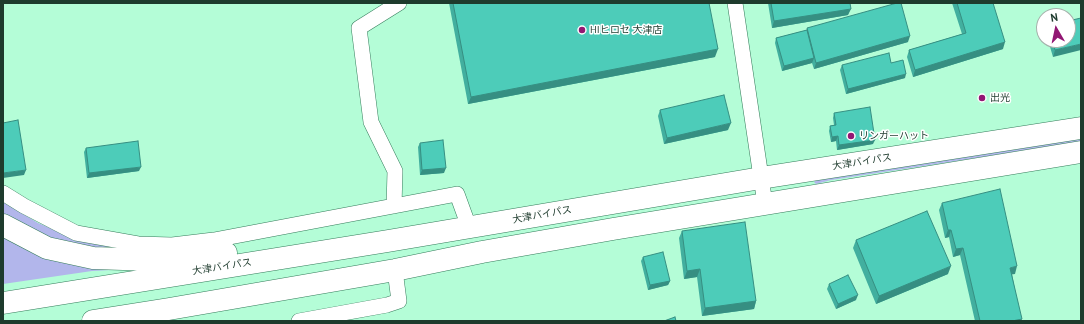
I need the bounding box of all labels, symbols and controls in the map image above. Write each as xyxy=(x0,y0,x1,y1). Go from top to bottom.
north arrow xyxy=(1036,8,1076,48)
text: N xyxy=(1050,10,1059,25)
place label: HIヒロセ 大津店 xyxy=(590,24,662,36)
marker: HIヒロセ 大津店 xyxy=(577,25,587,35)
place label: 出光 xyxy=(990,92,1010,104)
marker: 出光 xyxy=(977,93,987,103)
place label: リンガーハット xyxy=(859,130,929,142)
marker: リンガーハット xyxy=(846,131,856,141)
street label: 大津バイパス xyxy=(831,151,893,173)
street label: 大津バイパス xyxy=(511,204,573,226)
street label: 大津バイパス xyxy=(191,256,253,278)

